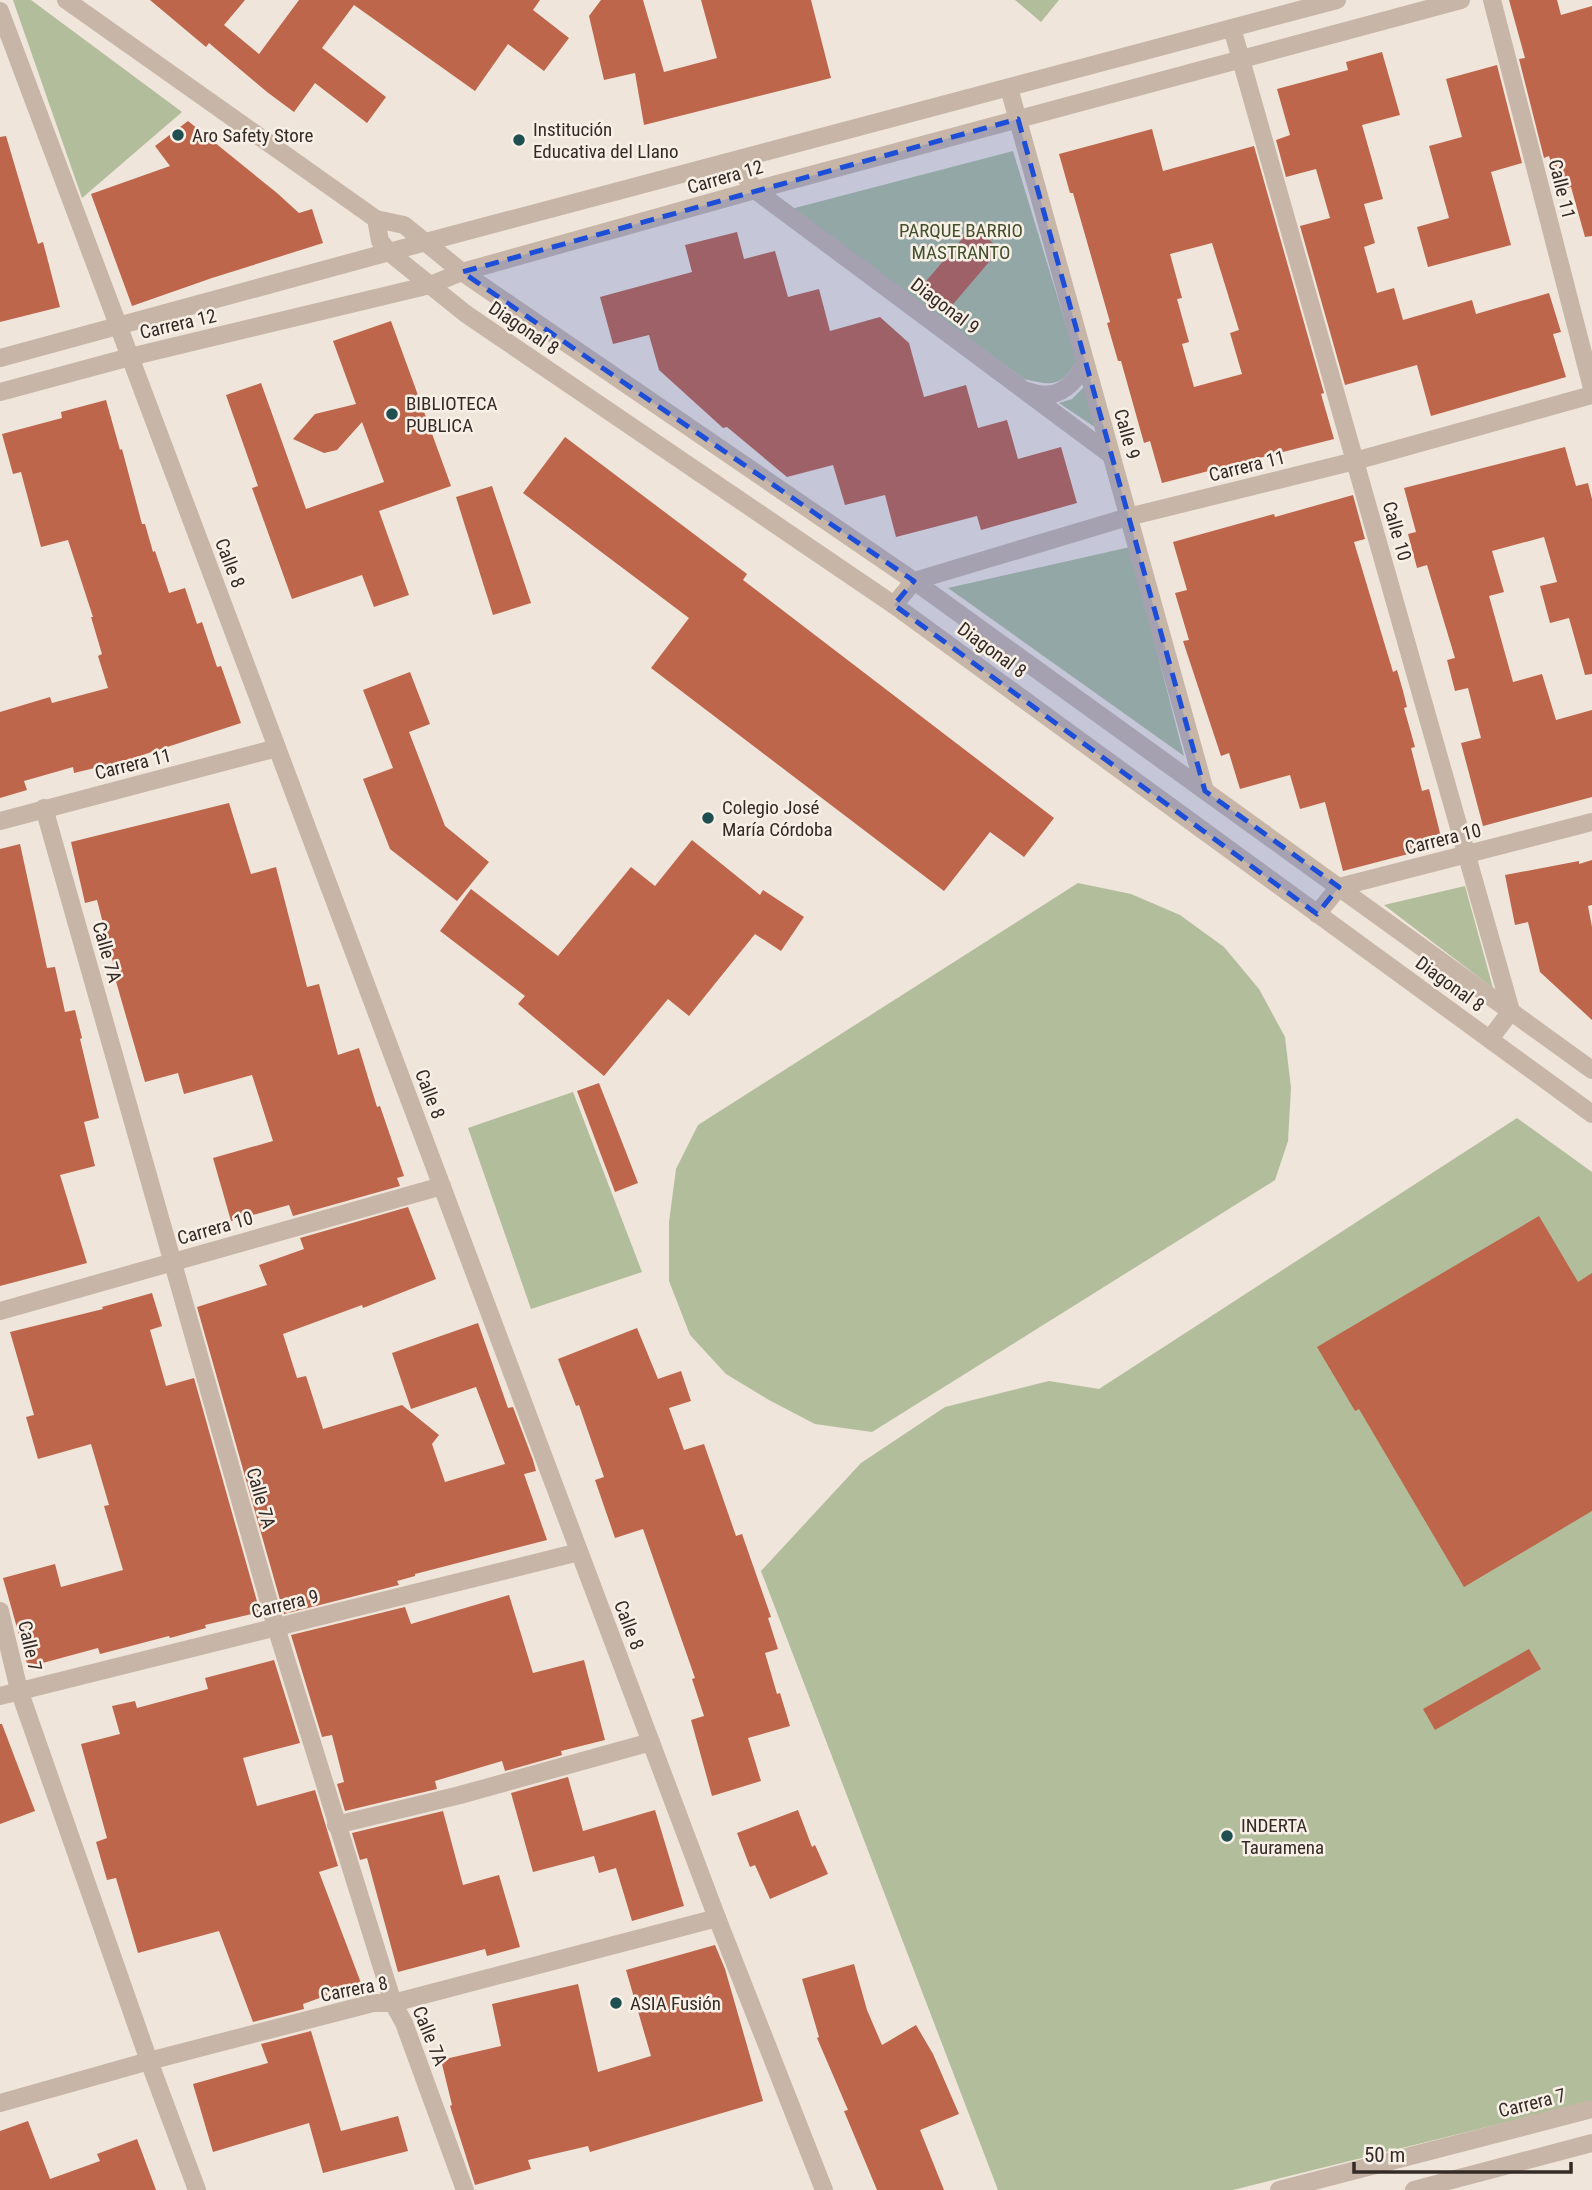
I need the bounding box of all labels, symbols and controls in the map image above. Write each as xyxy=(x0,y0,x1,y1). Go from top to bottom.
place label: Institución Educativa del Llano xyxy=(533,118,678,163)
place label: Aro Safety Store xyxy=(192,124,313,147)
marker: Aro Safety Store xyxy=(170,127,186,143)
marker: Institución Educativa del Llano xyxy=(511,132,527,148)
street label: Carrera 12 xyxy=(684,155,766,199)
street label: Calle 11 xyxy=(1544,157,1580,221)
park label: PARQUE BARRIO MASTRANTO xyxy=(899,219,1023,264)
street label: Diagonal 9 xyxy=(906,273,984,339)
street label: Diagonal 8 xyxy=(485,296,563,360)
street label: Carrera 12 xyxy=(137,304,219,344)
place label: BIBLIOTECA PUBLICA xyxy=(406,392,498,437)
marker: BIBLIOTECA PUBLICA xyxy=(384,406,400,422)
street label: Calle 9 xyxy=(1109,406,1145,462)
street label: Carrera 11 xyxy=(1206,445,1288,487)
street label: Calle 10 xyxy=(1378,499,1416,563)
street label: Calle 8 xyxy=(210,535,250,591)
street label: Diagonal 8 xyxy=(953,617,1031,683)
street label: Carrera 11 xyxy=(92,743,174,785)
place label: Colegio José María Córdoba xyxy=(722,796,833,841)
marker: Colegio José María Córdoba xyxy=(700,810,716,826)
street label: Carrera 10 xyxy=(1402,818,1484,860)
street label: Calle 7A xyxy=(87,919,127,985)
street label: Diagonal 8 xyxy=(1411,951,1489,1017)
street label: Calle 8 xyxy=(410,1066,450,1122)
street label: Carrera 10 xyxy=(174,1206,256,1250)
street label: Calle 7A xyxy=(241,1465,281,1531)
street label: Carrera 9 xyxy=(249,1585,321,1623)
street label: Calle 8 xyxy=(609,1597,649,1653)
street label: Calle 7 xyxy=(13,1618,47,1674)
place label: INDERTA Tauramena xyxy=(1241,1814,1324,1859)
marker: INDERTA Tauramena xyxy=(1219,1828,1235,1844)
street label: Carrera 8 xyxy=(318,1971,390,2007)
place label: ASIA Fusión xyxy=(630,1992,721,2015)
marker: ASIA Fusión xyxy=(608,1995,624,2011)
street label: Calle 7A xyxy=(408,2003,452,2069)
street label: Carrera 7 xyxy=(1496,2084,1568,2122)
scale bar xyxy=(1354,2130,1571,2174)
text: 50 m xyxy=(1364,2143,1405,2167)

